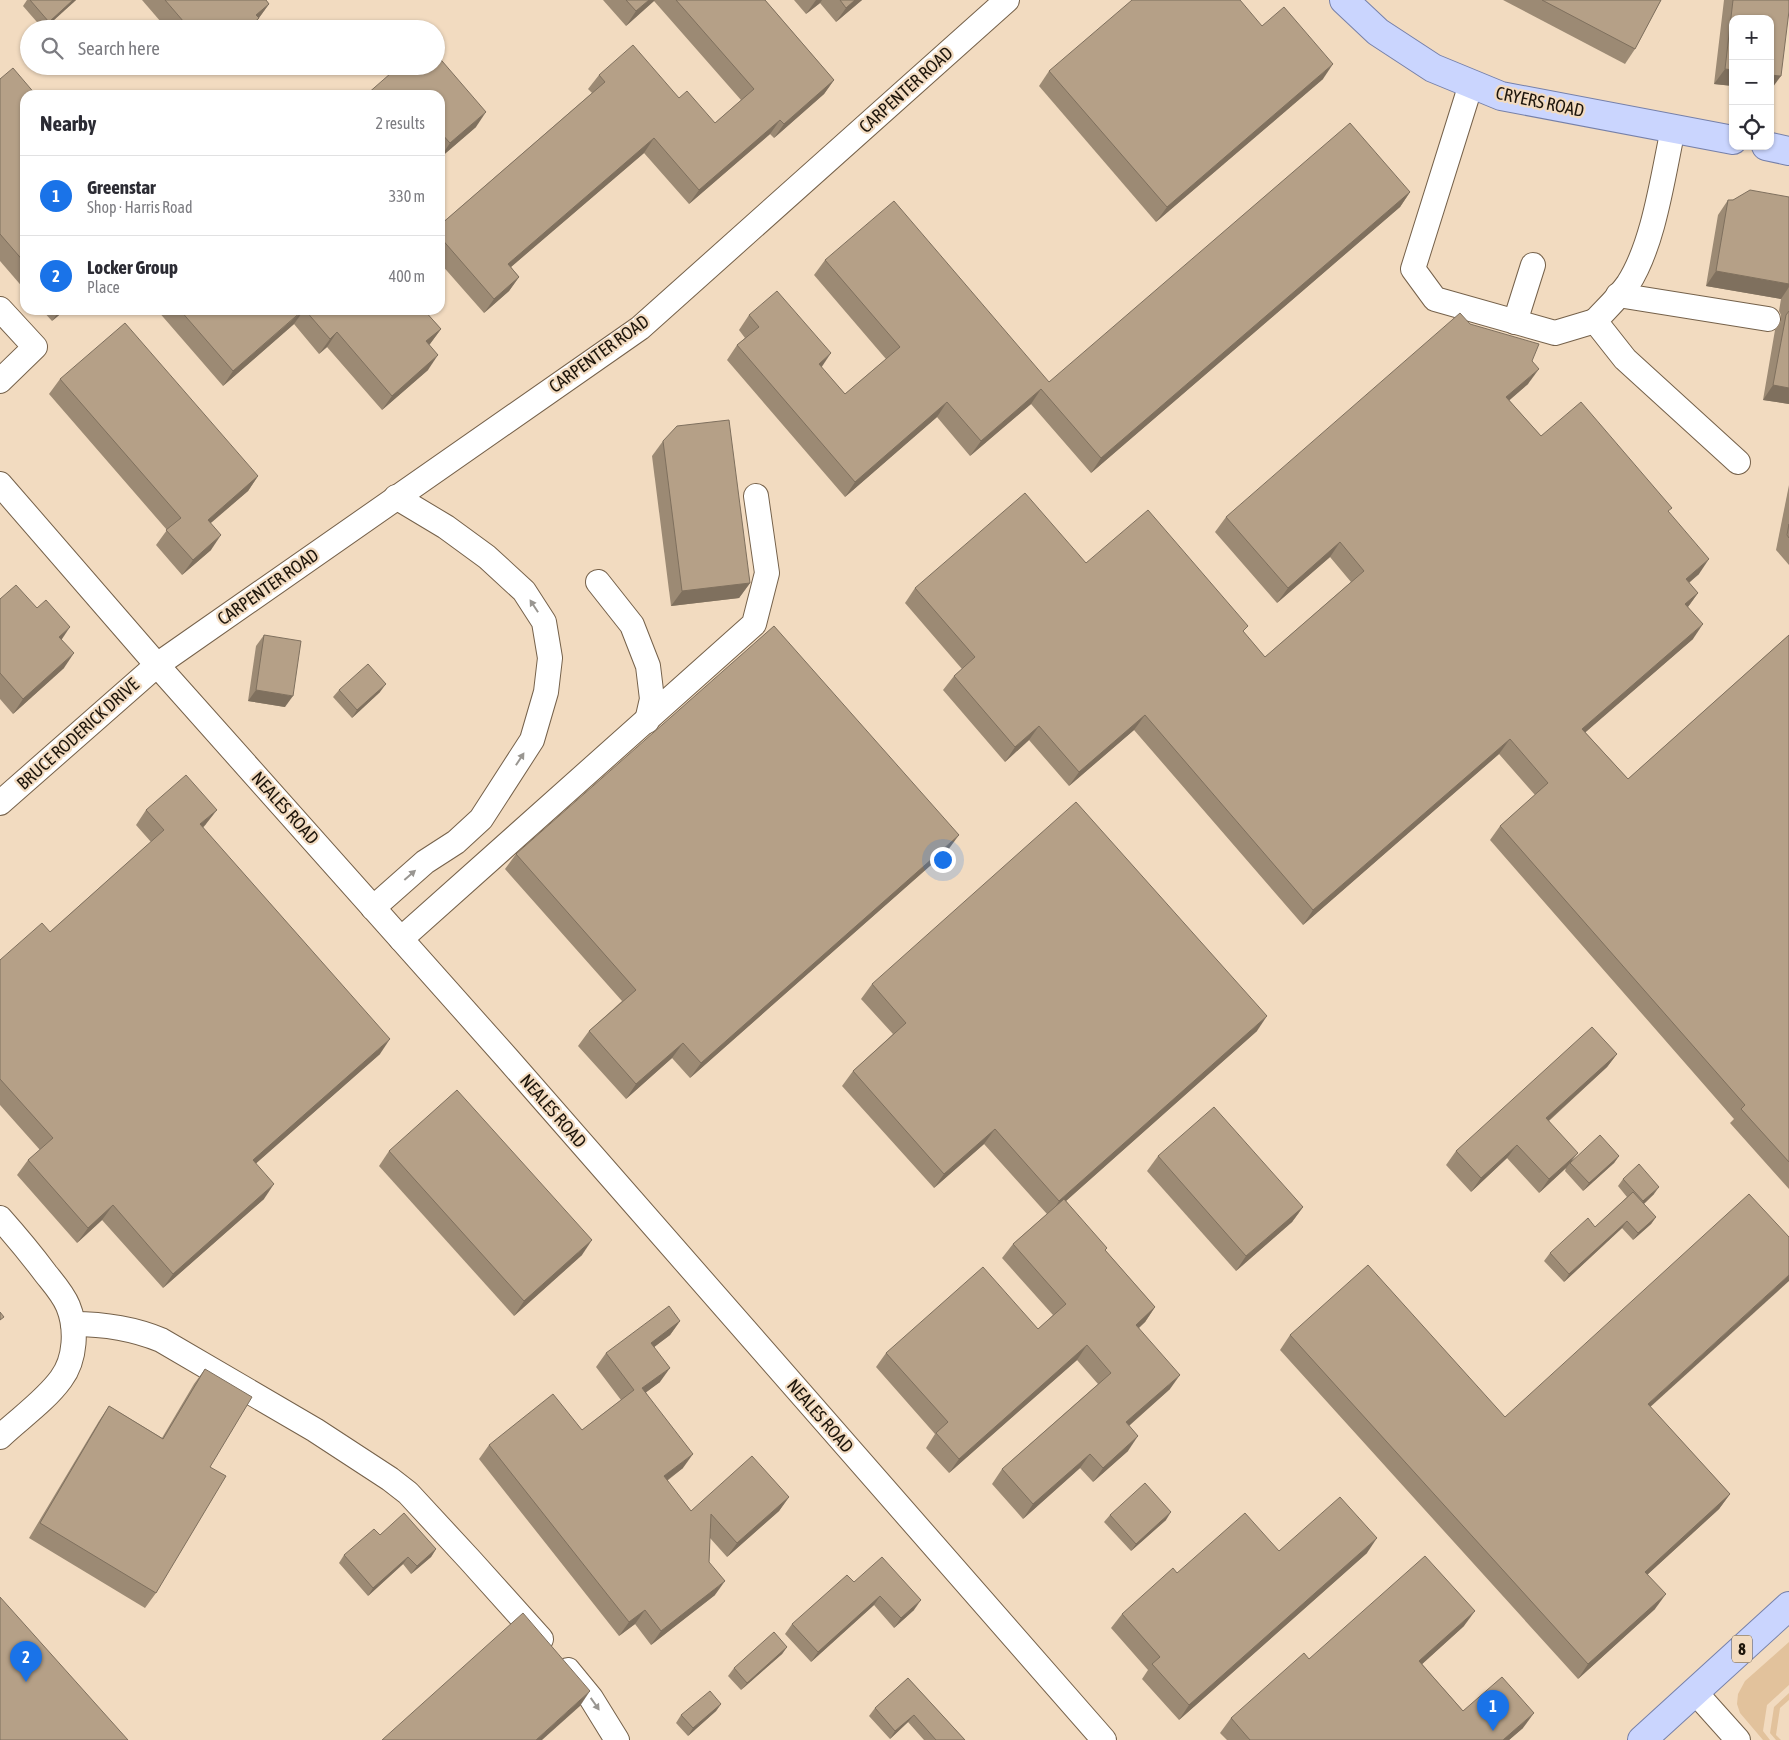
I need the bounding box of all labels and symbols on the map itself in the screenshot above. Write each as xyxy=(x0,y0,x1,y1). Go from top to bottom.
street label: CARPENTER ROAD xyxy=(855,42,957,137)
street label: CRYERS ROAD xyxy=(1494,82,1586,121)
street label: CARPENTER ROAD xyxy=(545,310,653,397)
street label: CARPENTER ROAD xyxy=(213,544,322,629)
one-way arrow xyxy=(529,600,538,613)
street label: BRUCE RODERICK DRIVE xyxy=(12,673,143,794)
one-way arrow xyxy=(515,753,525,766)
street label: NEALES ROAD xyxy=(247,767,323,848)
your location xyxy=(930,847,956,873)
one-way arrow xyxy=(403,870,416,881)
street label: NEALES ROAD xyxy=(516,1070,591,1152)
street label: NEALES ROAD xyxy=(783,1375,858,1457)
road number: 8 xyxy=(1732,1636,1752,1662)
pin: 2 xyxy=(10,1641,42,1682)
pin: 1 xyxy=(1477,1690,1509,1731)
one-way arrow xyxy=(590,1697,600,1710)

